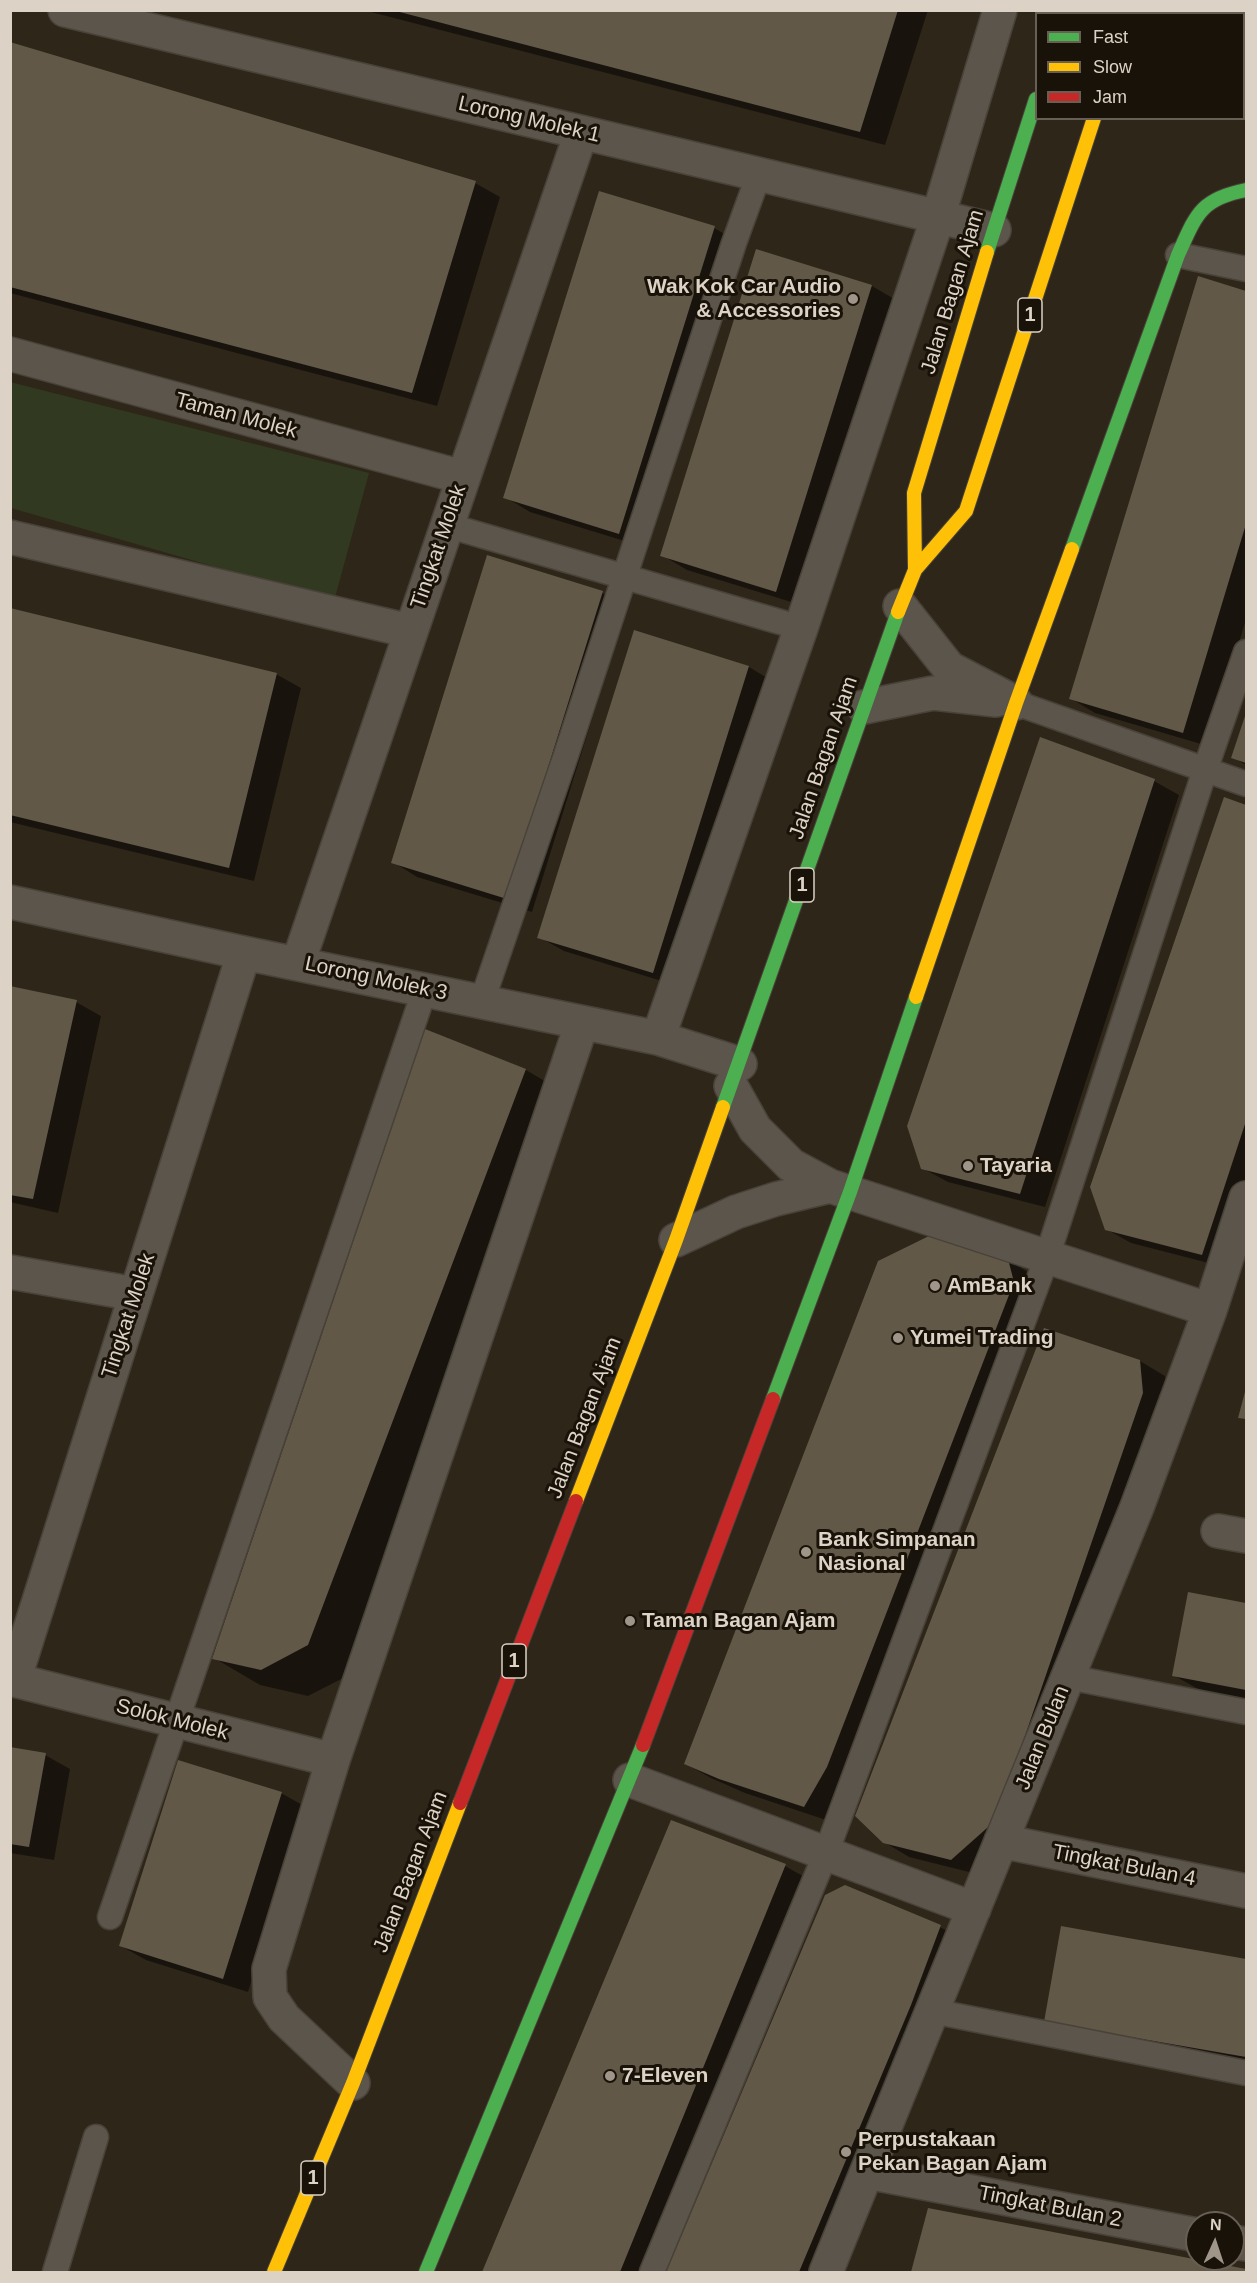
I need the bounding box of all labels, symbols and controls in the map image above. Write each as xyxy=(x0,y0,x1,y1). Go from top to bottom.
legend xyxy=(1035,12,1245,120)
text: Fast xyxy=(1093,27,1128,47)
text: Slow xyxy=(1093,57,1132,77)
text: Jam xyxy=(1093,87,1127,107)
street label: Lorong Molek 1 xyxy=(456,91,602,149)
street label: Jalan Bagan Ajam xyxy=(916,207,990,377)
place label: Wak Kok Car Audio & Accessories xyxy=(647,274,841,324)
marker: Wak Kok Car Audio & Accessories xyxy=(846,292,860,306)
road number: 1 xyxy=(1018,298,1042,332)
street label: Taman Molek xyxy=(172,388,300,444)
street label: Tingkat Molek xyxy=(406,481,472,613)
street label: Jalan Bagan Ajam xyxy=(784,673,864,843)
road number: 1 xyxy=(790,868,814,902)
street label: Lorong Molek 3 xyxy=(303,952,449,1006)
place label: Tayaria xyxy=(980,1153,1052,1179)
marker: Tayaria xyxy=(961,1159,975,1173)
street label: Tingkat Molek xyxy=(97,1250,161,1382)
place label: AmBank xyxy=(947,1273,1032,1299)
marker: AmBank xyxy=(928,1279,942,1293)
place label: Yumei Trading xyxy=(910,1325,1054,1351)
marker: Yumei Trading xyxy=(891,1331,905,1345)
street label: Jalan Bagan Ajam xyxy=(543,1334,627,1502)
place label: Bank Simpanan Nasional xyxy=(818,1527,976,1577)
marker: Bank Simpanan Nasional xyxy=(799,1545,813,1559)
place label: Taman Bagan Ajam xyxy=(642,1608,835,1634)
marker: Taman Bagan Ajam xyxy=(623,1614,637,1628)
road number: 1 xyxy=(502,1644,526,1678)
street label: Jalan Bulan xyxy=(1011,1682,1075,1794)
street label: Solok Molek xyxy=(113,1694,231,1746)
street label: Jalan Bagan Ajam xyxy=(369,1788,453,1956)
street label: Tingkat Bulan 4 xyxy=(1050,1840,1198,1892)
place label: 7-Eleven xyxy=(622,2063,708,2089)
marker: 7-Eleven xyxy=(603,2069,617,2083)
place label: Perpustakaan Pekan Bagan Ajam xyxy=(858,2127,1047,2177)
marker: Perpustakaan Pekan Bagan Ajam xyxy=(839,2145,853,2159)
road number: 1 xyxy=(301,2161,325,2195)
street label: Tingkat Bulan 2 xyxy=(976,2181,1124,2233)
north arrow xyxy=(1185,2211,1245,2271)
text: N xyxy=(1210,2216,1222,2233)

